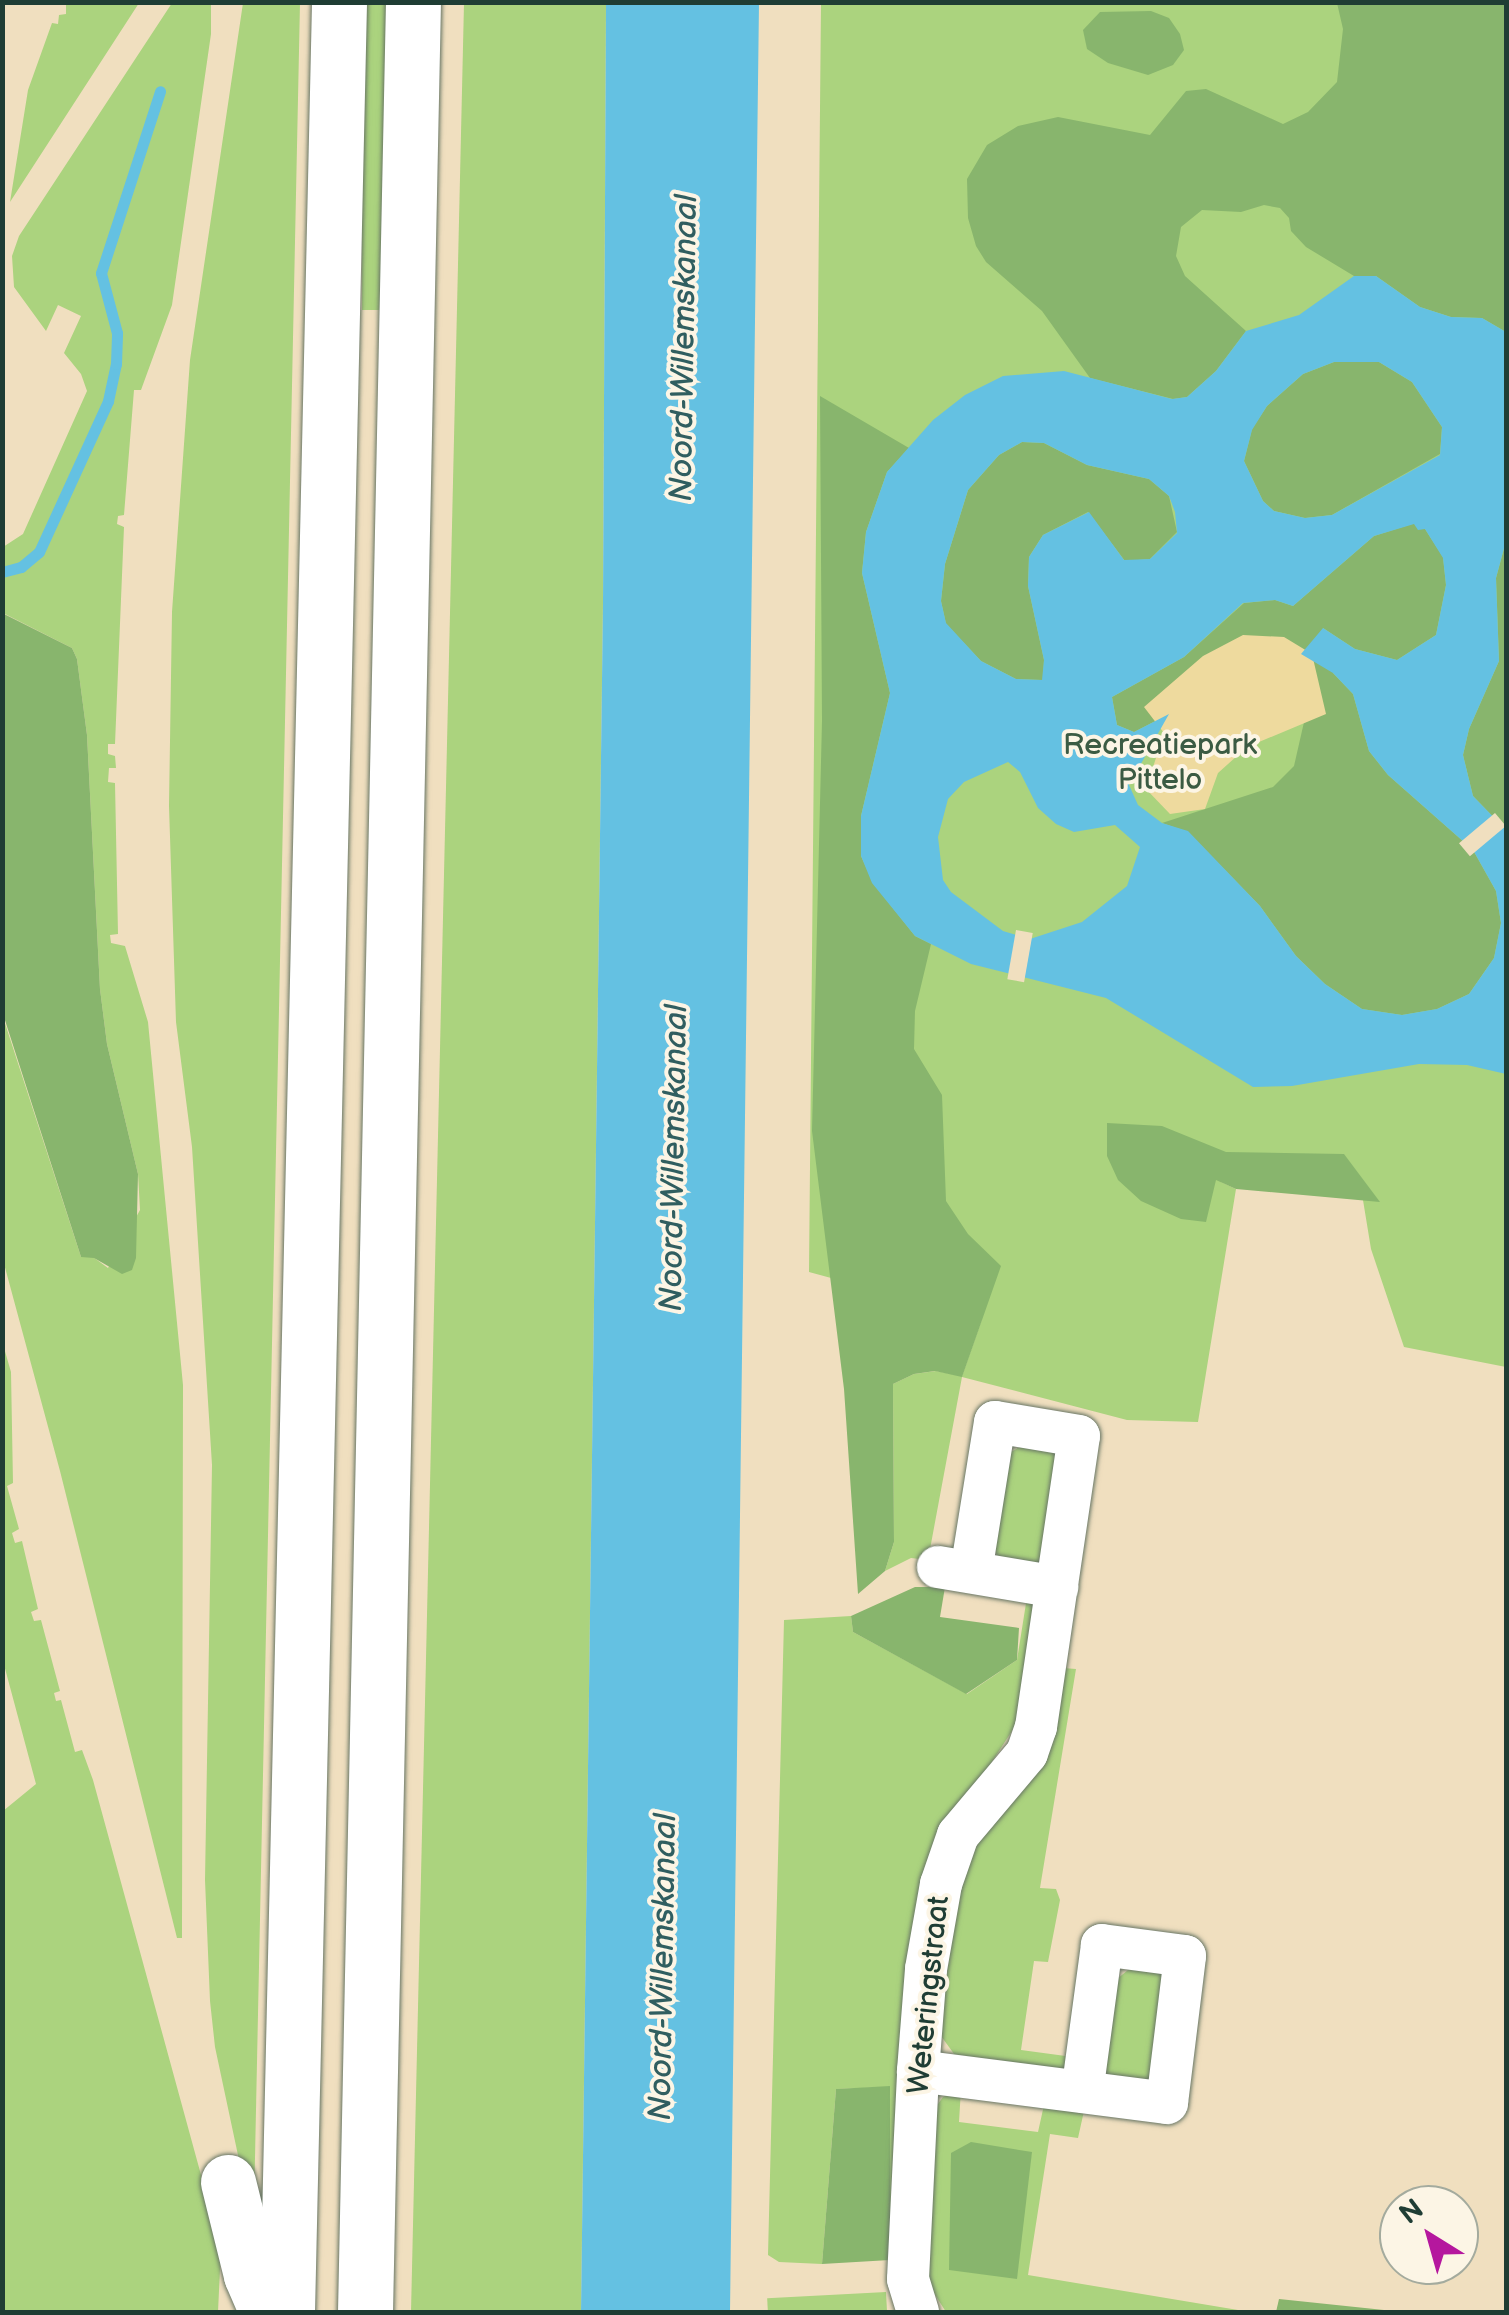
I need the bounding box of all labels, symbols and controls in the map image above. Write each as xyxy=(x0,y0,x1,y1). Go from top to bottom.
water label: Noord-Willemskanaal xyxy=(663,194,707,502)
park label: Recreatiepark Pittelo xyxy=(1063,727,1257,798)
water label: Noord-Willemskanaal xyxy=(653,1004,697,1312)
water label: Noord-Willemskanaal xyxy=(642,1813,686,2121)
street label: Weteringstraat xyxy=(901,1894,957,2096)
north arrow xyxy=(1379,2185,1479,2285)
text: N xyxy=(1394,2193,1430,2232)

